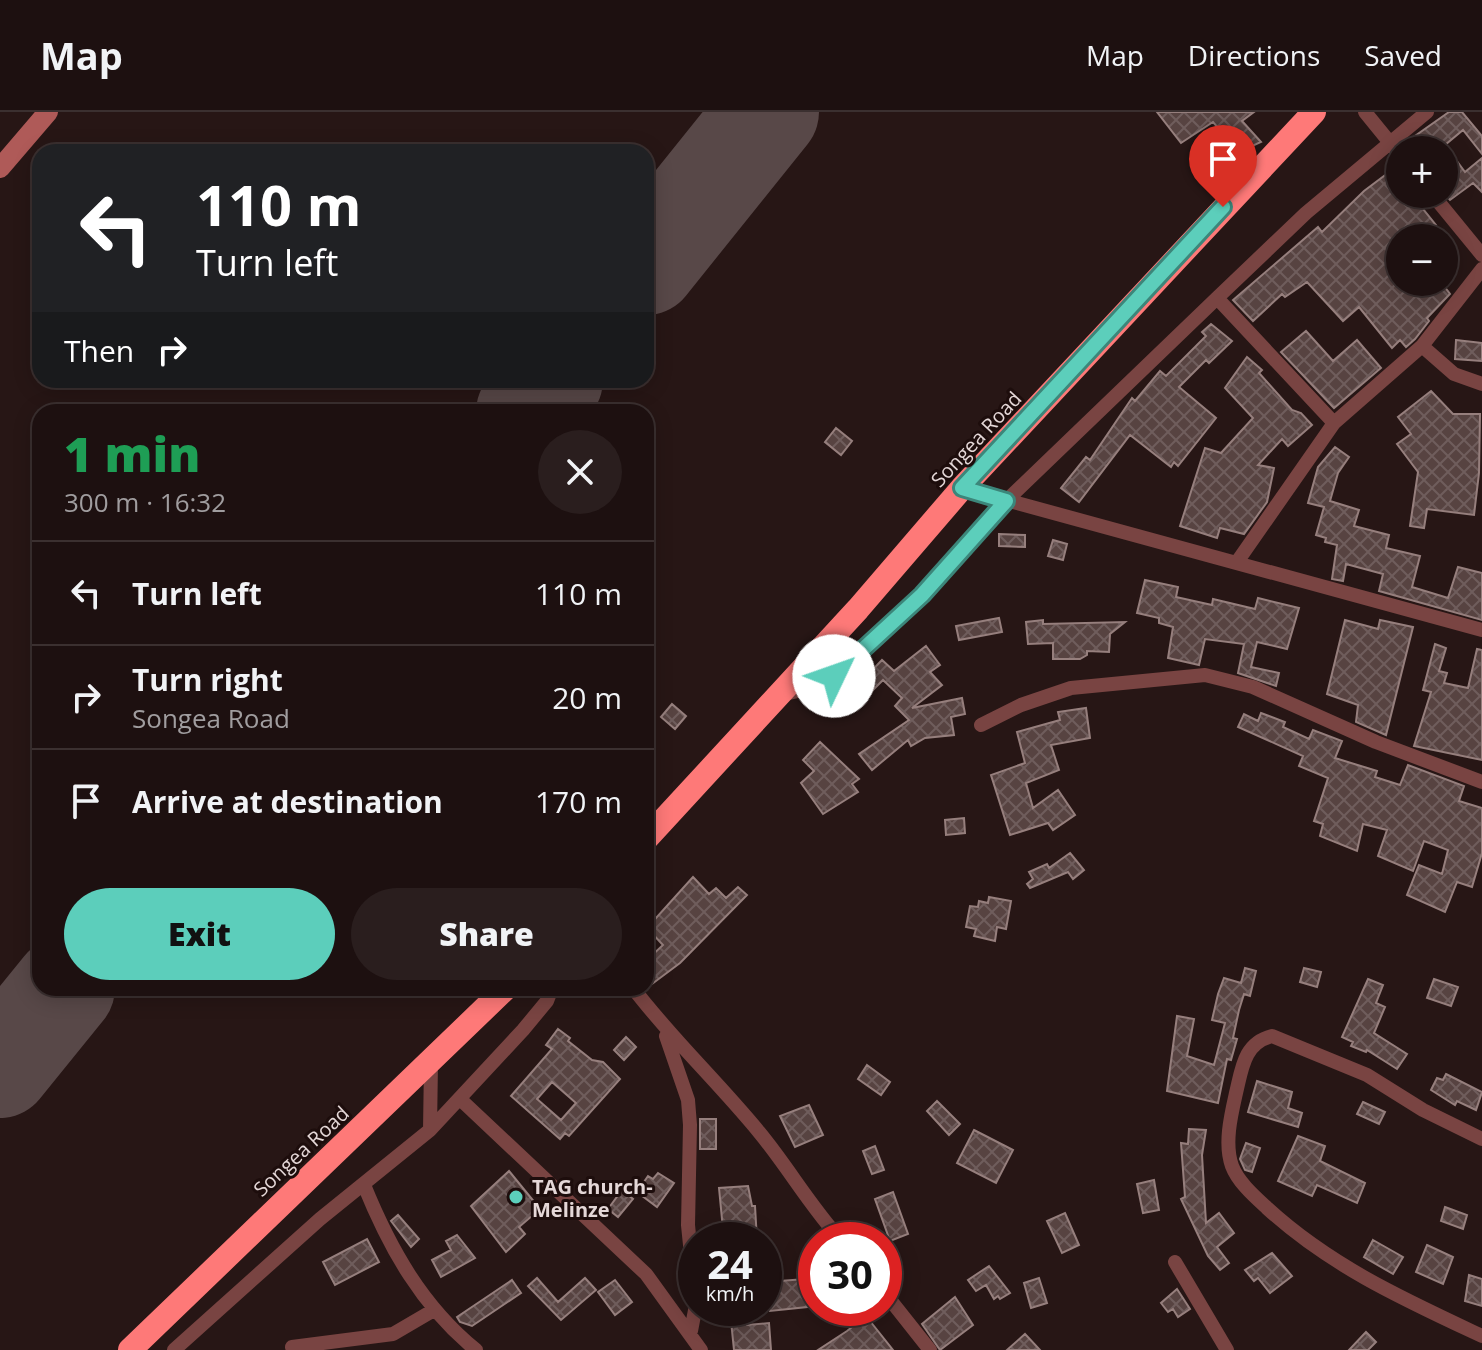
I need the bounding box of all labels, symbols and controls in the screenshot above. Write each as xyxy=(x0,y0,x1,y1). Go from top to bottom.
text: Map xyxy=(40,29,123,81)
text: Map xyxy=(1086,36,1144,74)
text: Directions xyxy=(1188,36,1320,74)
text: Saved xyxy=(1364,36,1442,74)
pin xyxy=(1189,125,1257,207)
map controls xyxy=(1386,136,1458,296)
button: + xyxy=(1386,136,1458,208)
icon: arrive xyxy=(1201,137,1245,181)
text: 110 m xyxy=(196,166,362,242)
icon: left xyxy=(64,176,168,280)
button: − xyxy=(1386,224,1458,296)
text: Turn left xyxy=(196,238,338,287)
icon: right xyxy=(150,328,194,372)
text: Then xyxy=(64,330,134,371)
street label: Songea Road xyxy=(925,385,1027,493)
text: 1 min xyxy=(64,421,200,486)
button: close xyxy=(538,430,622,514)
text: 300 m · 16:32 xyxy=(64,484,226,520)
icon: left xyxy=(64,571,108,615)
text: Turn left xyxy=(132,573,262,614)
text: 110 m xyxy=(535,573,622,614)
position arrow xyxy=(792,634,876,718)
text: Turn right xyxy=(132,659,283,700)
icon: right xyxy=(64,675,108,719)
text: 20 m xyxy=(552,677,622,718)
text: Songea Road xyxy=(132,700,290,736)
icon: arrive xyxy=(64,779,108,823)
text: Arrive at destination xyxy=(132,781,443,822)
text: 170 m xyxy=(535,781,622,822)
button: Exit xyxy=(64,888,335,980)
button: Share xyxy=(351,888,622,980)
street label: Songea Road xyxy=(247,1100,355,1202)
place label: TAG church- Melinze xyxy=(532,1173,653,1223)
marker: TAG church- Melinze xyxy=(507,1188,525,1206)
speed limit sign: 30 xyxy=(798,1222,902,1326)
text: 24 xyxy=(707,1236,753,1291)
text: km/h xyxy=(706,1280,754,1307)

